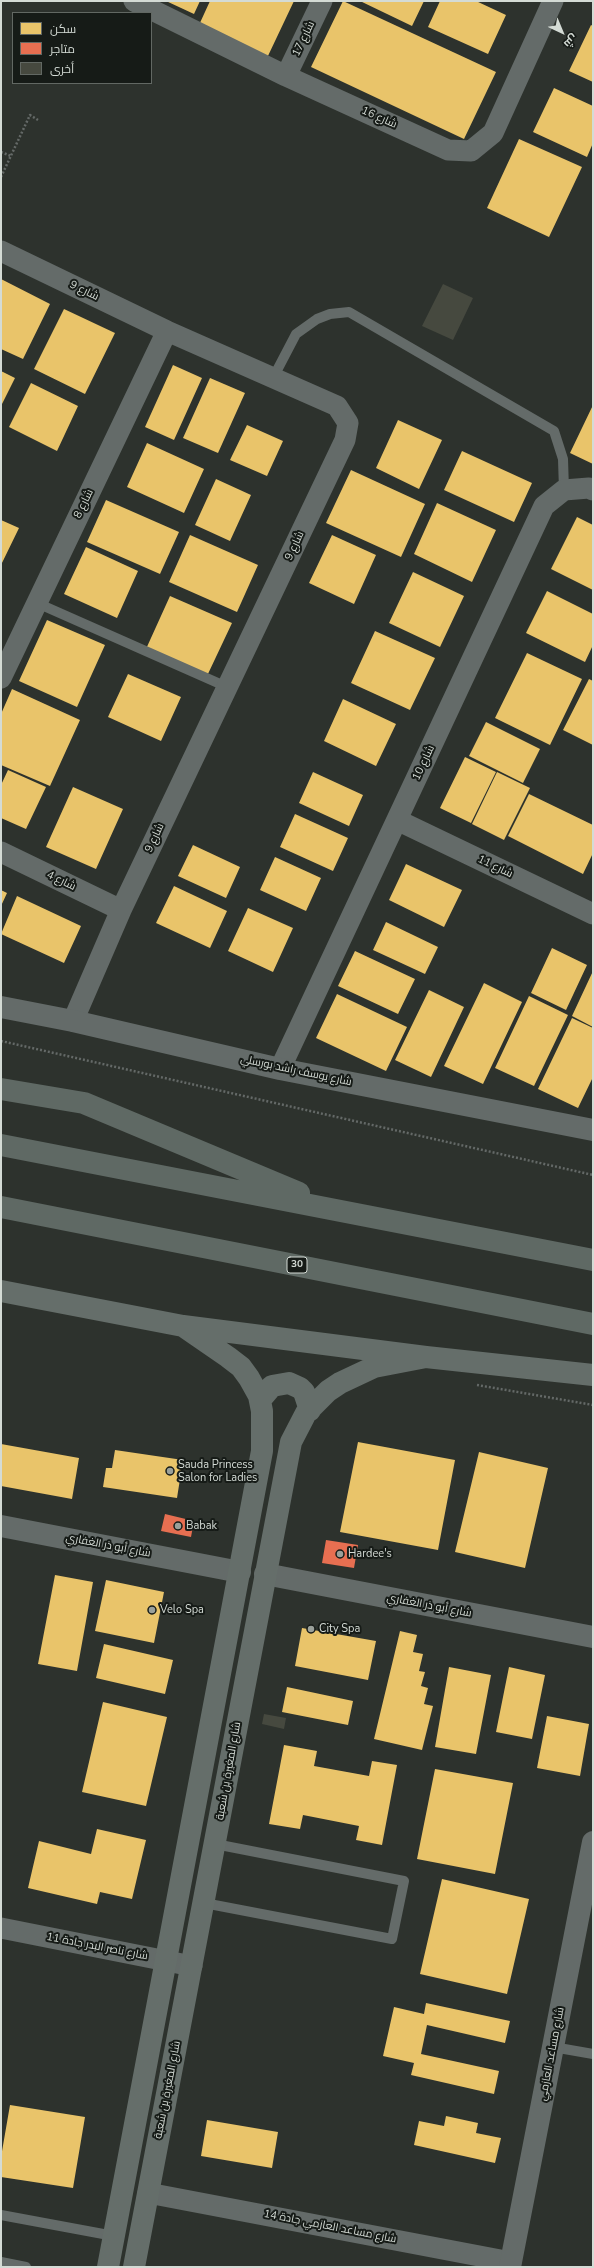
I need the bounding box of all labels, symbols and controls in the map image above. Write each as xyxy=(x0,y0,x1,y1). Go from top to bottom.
legend xyxy=(12,12,152,84)
north arrow xyxy=(542,12,582,52)
street label: شارع 17 xyxy=(290,19,318,59)
text: سكن xyxy=(50,21,76,37)
text: ش xyxy=(560,31,581,51)
text: متاجر xyxy=(50,41,75,57)
text: أخرى xyxy=(50,61,74,77)
street label: شارع 16 xyxy=(359,104,399,132)
street label: شارع 9 xyxy=(67,278,101,304)
street label: شارع 8 xyxy=(71,487,97,521)
street label: شارع 9 xyxy=(283,529,307,563)
street label: شارع 10 xyxy=(410,743,438,783)
street label: شارع 9 xyxy=(143,821,167,855)
street label: شارع 11 xyxy=(475,853,515,881)
street label: شارع 4 xyxy=(44,868,78,894)
street label: شارع يوسف راشد بورسلي xyxy=(239,1053,353,1089)
road number: 30 xyxy=(287,1257,307,1273)
place label: Sauda Princess Salon for Ladies xyxy=(178,1458,257,1484)
marker: Sauda Princess Salon for Ladies xyxy=(165,1466,175,1476)
place label: Babak xyxy=(186,1519,217,1533)
marker: Babak xyxy=(173,1521,183,1531)
street label: شارع أبو ذر الغفاري xyxy=(64,1531,152,1561)
place label: Hardee's xyxy=(348,1547,392,1561)
marker: Hardee's xyxy=(335,1549,345,1559)
street label: شارع أبو ذر الغفاري xyxy=(385,1591,473,1621)
place label: Velo Spa xyxy=(160,1603,204,1617)
marker: Velo Spa xyxy=(147,1605,157,1615)
place label: City Spa xyxy=(319,1622,360,1636)
marker: City Spa xyxy=(306,1624,316,1634)
street label: شارع المغيرة بن شعبة xyxy=(214,1721,244,1821)
street label: شارع ناصر البدر جادة 11 xyxy=(45,1931,149,1963)
street label: شارع مساعد العازمي xyxy=(536,2006,568,2102)
street label: شارع المغيرة بن شعبة xyxy=(152,2040,184,2140)
street label: شارع مساعد العازمي جادة 14 xyxy=(262,2208,398,2246)

